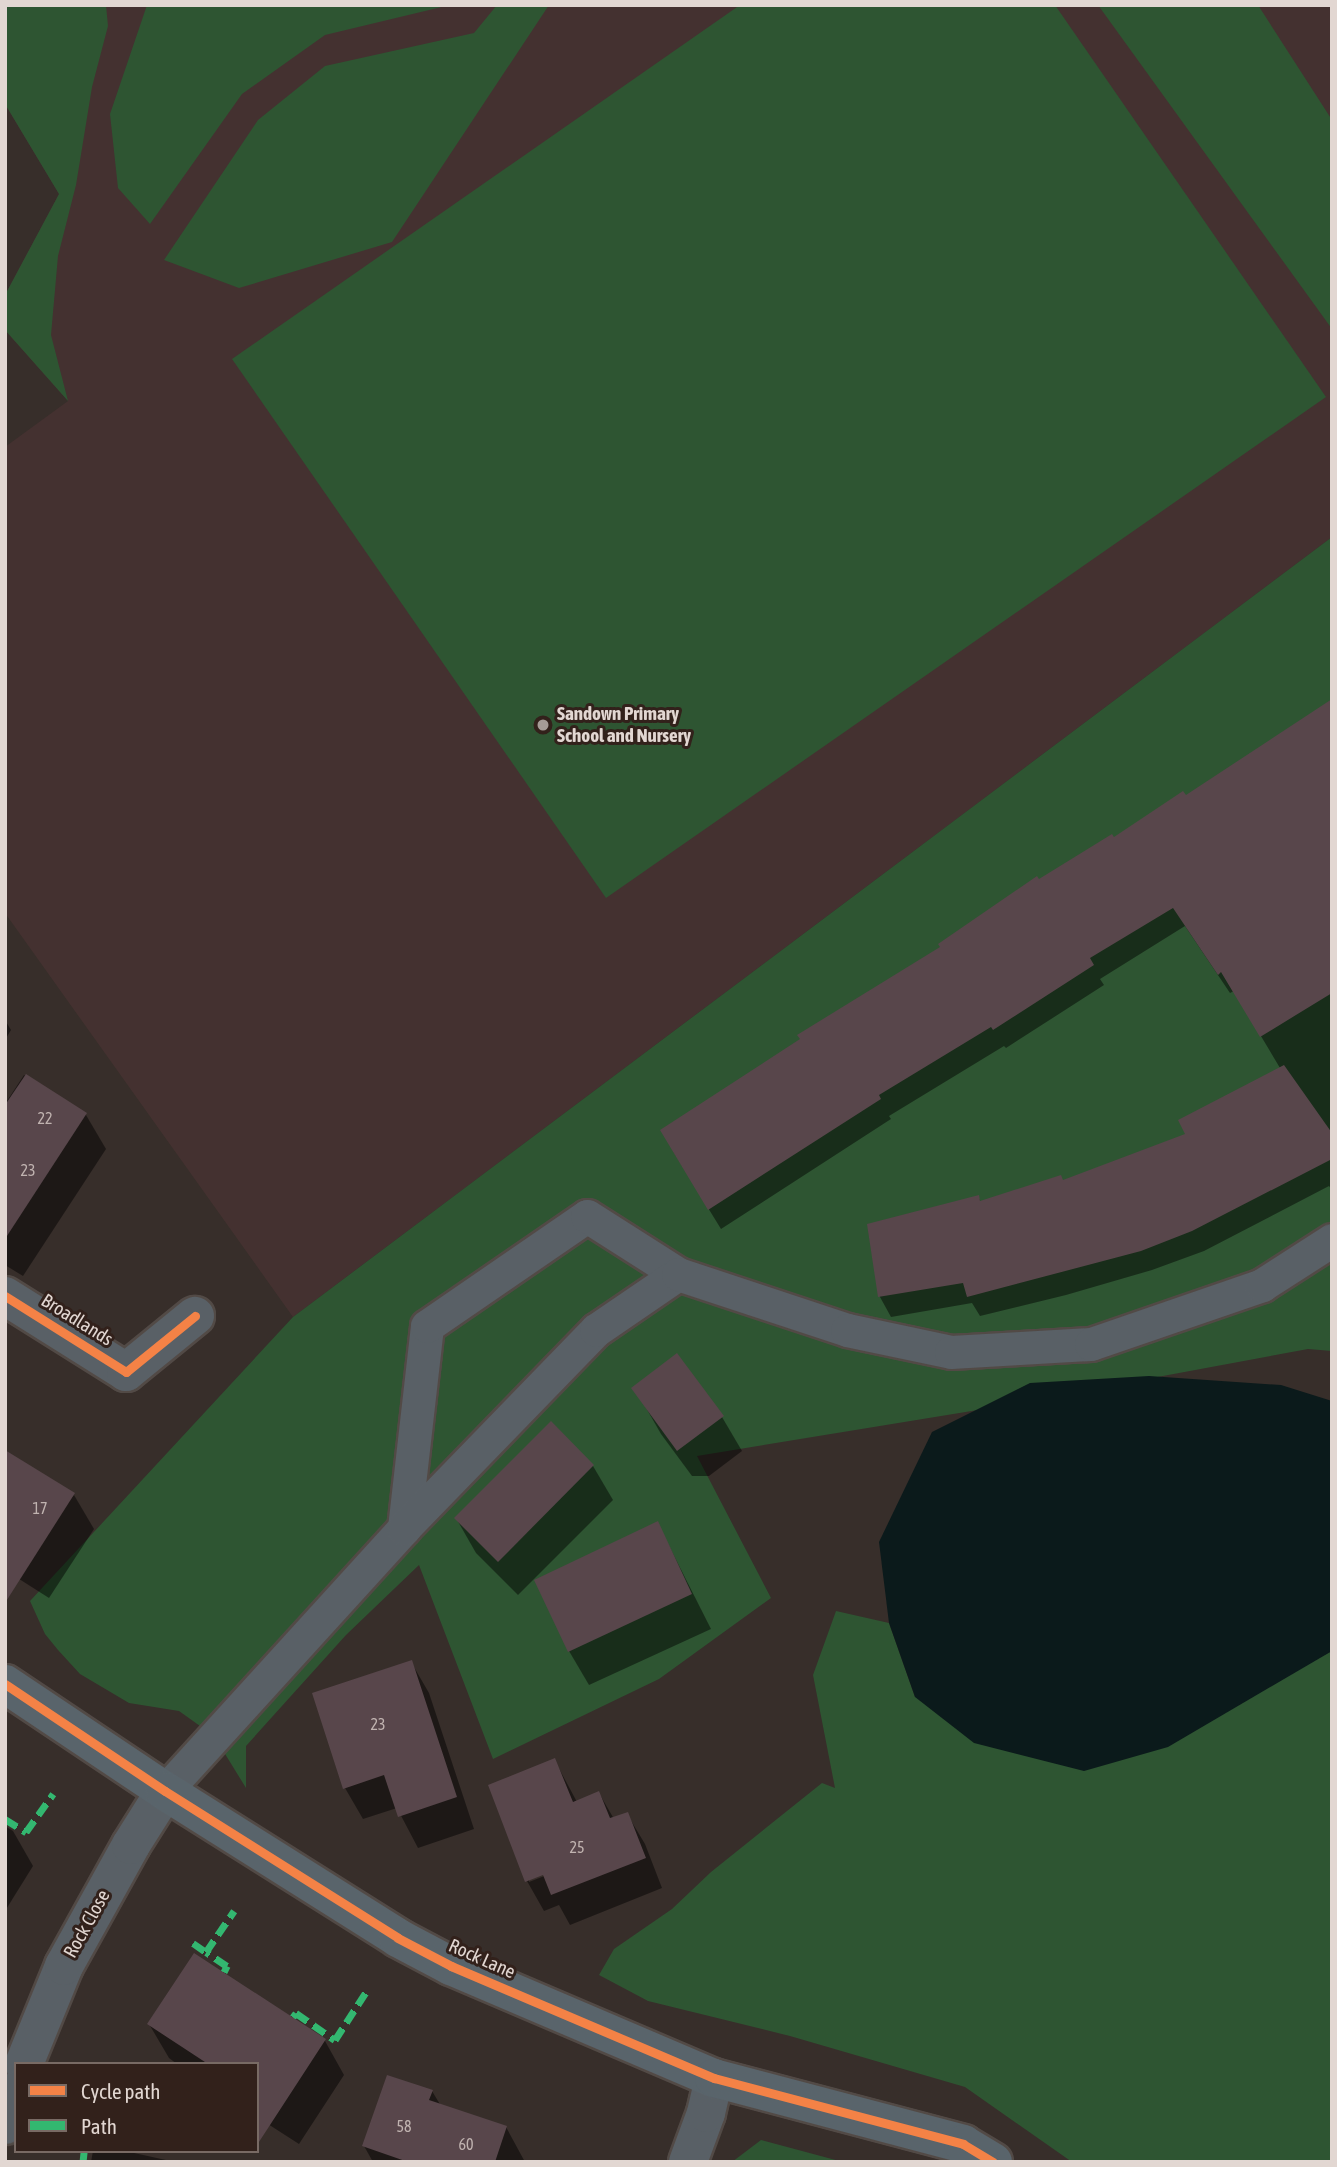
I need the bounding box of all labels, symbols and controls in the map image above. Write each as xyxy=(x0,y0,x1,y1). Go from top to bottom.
place label: Sandown Primary School and Nursery xyxy=(557,703,691,747)
marker: Sandown Primary School and Nursery xyxy=(535,717,551,733)
house number: 22 xyxy=(37,1108,53,1128)
house number: 23 xyxy=(20,1160,36,1180)
street label: Broadlands xyxy=(37,1289,117,1351)
house number: 17 xyxy=(32,1498,48,1518)
house number: 23 xyxy=(370,1714,386,1734)
house number: 25 xyxy=(569,1837,585,1857)
street label: Rock Close xyxy=(59,1886,115,1962)
street label: Rock Lane xyxy=(445,1934,519,1984)
legend xyxy=(14,2062,259,2153)
text: Cycle path xyxy=(81,2079,160,2103)
text: Path xyxy=(81,2114,117,2138)
house number: 58 xyxy=(396,2116,412,2136)
house number: 60 xyxy=(458,2134,474,2154)

